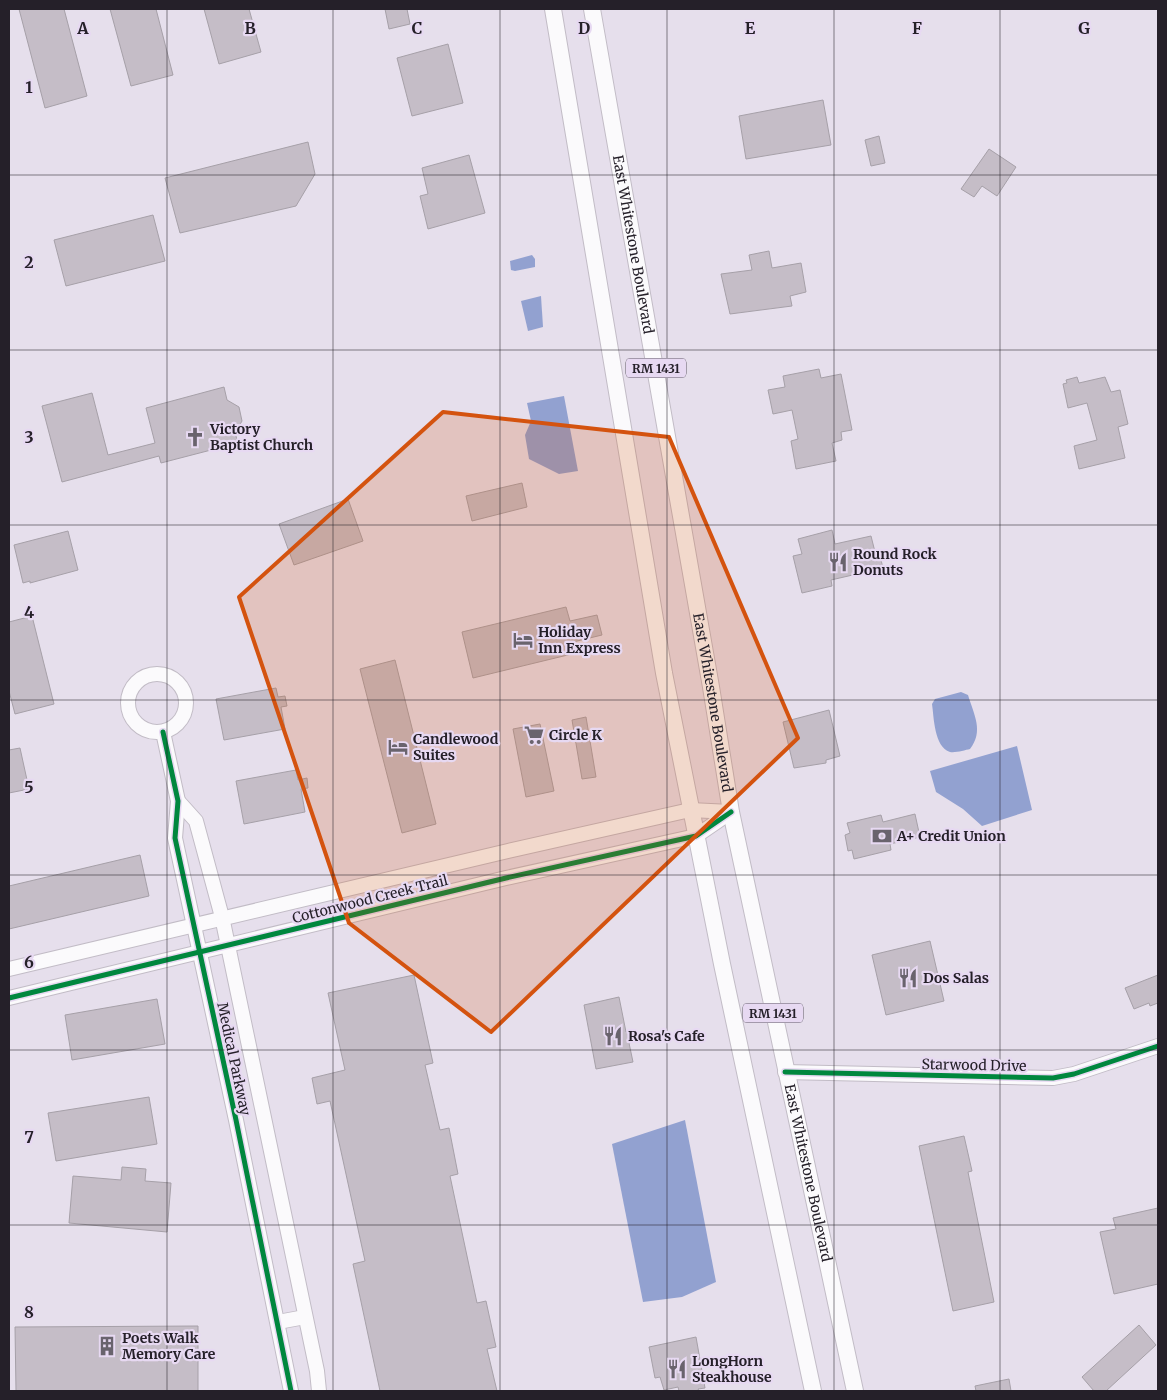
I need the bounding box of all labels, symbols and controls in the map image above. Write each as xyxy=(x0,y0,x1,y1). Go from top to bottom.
text: A xyxy=(76,18,89,38)
text: B xyxy=(244,18,256,38)
text: C xyxy=(412,18,422,38)
text: D xyxy=(578,18,590,38)
text: E xyxy=(745,18,756,38)
text: F xyxy=(912,18,922,38)
text: G xyxy=(1078,18,1090,38)
text: 1 xyxy=(25,77,33,97)
street label: East Whitestone Boulevard xyxy=(609,154,658,336)
text: 2 xyxy=(24,252,34,272)
road number: RM 1431 xyxy=(626,358,686,378)
place label: Victory Baptist Church xyxy=(209,420,314,454)
church icon: Victory Baptist Church xyxy=(184,426,206,448)
text: 3 xyxy=(24,427,34,447)
place label: Round Rock Donuts xyxy=(853,545,938,579)
restaurant icon: Round Rock Donuts xyxy=(827,551,849,573)
text: 4 xyxy=(24,602,34,622)
street label: East Whitestone Boulevard xyxy=(689,612,737,794)
place label: Holiday Inn Express xyxy=(538,623,621,657)
hotel icon: Holiday Inn Express xyxy=(512,629,534,651)
supermarket icon: Circle K xyxy=(523,724,545,746)
place label: Circle K xyxy=(549,726,603,744)
place label: Candlewood Suites xyxy=(413,730,499,764)
hotel icon: Candlewood Suites xyxy=(387,736,409,758)
text: 5 xyxy=(24,777,34,797)
bank icon: A+ Credit Union xyxy=(871,825,893,847)
place label: A+ Credit Union xyxy=(896,827,1006,845)
street label: Cottonwood Creek Trail xyxy=(290,871,450,927)
text: 6 xyxy=(24,952,34,972)
restaurant icon: Dos Salas xyxy=(897,967,919,989)
place label: Dos Salas xyxy=(923,969,989,987)
street label: Medical Parkway xyxy=(213,1001,255,1118)
road number: RM 1431 xyxy=(743,1004,803,1022)
restaurant icon: Rosa's Cafe xyxy=(602,1025,624,1047)
place label: Rosa's Cafe xyxy=(628,1027,705,1045)
street label: Starwood Drive xyxy=(921,1055,1027,1075)
street label: East Whitestone Boulevard xyxy=(780,1082,836,1264)
text: 7 xyxy=(24,1127,34,1147)
text: 8 xyxy=(24,1302,34,1322)
place label: Poets Walk Memory Care xyxy=(122,1329,216,1363)
building icon: Poets Walk Memory Care xyxy=(96,1335,118,1357)
place label: LongHorn Steakhouse xyxy=(692,1352,772,1386)
restaurant icon: LongHorn Steakhouse xyxy=(666,1358,688,1380)

